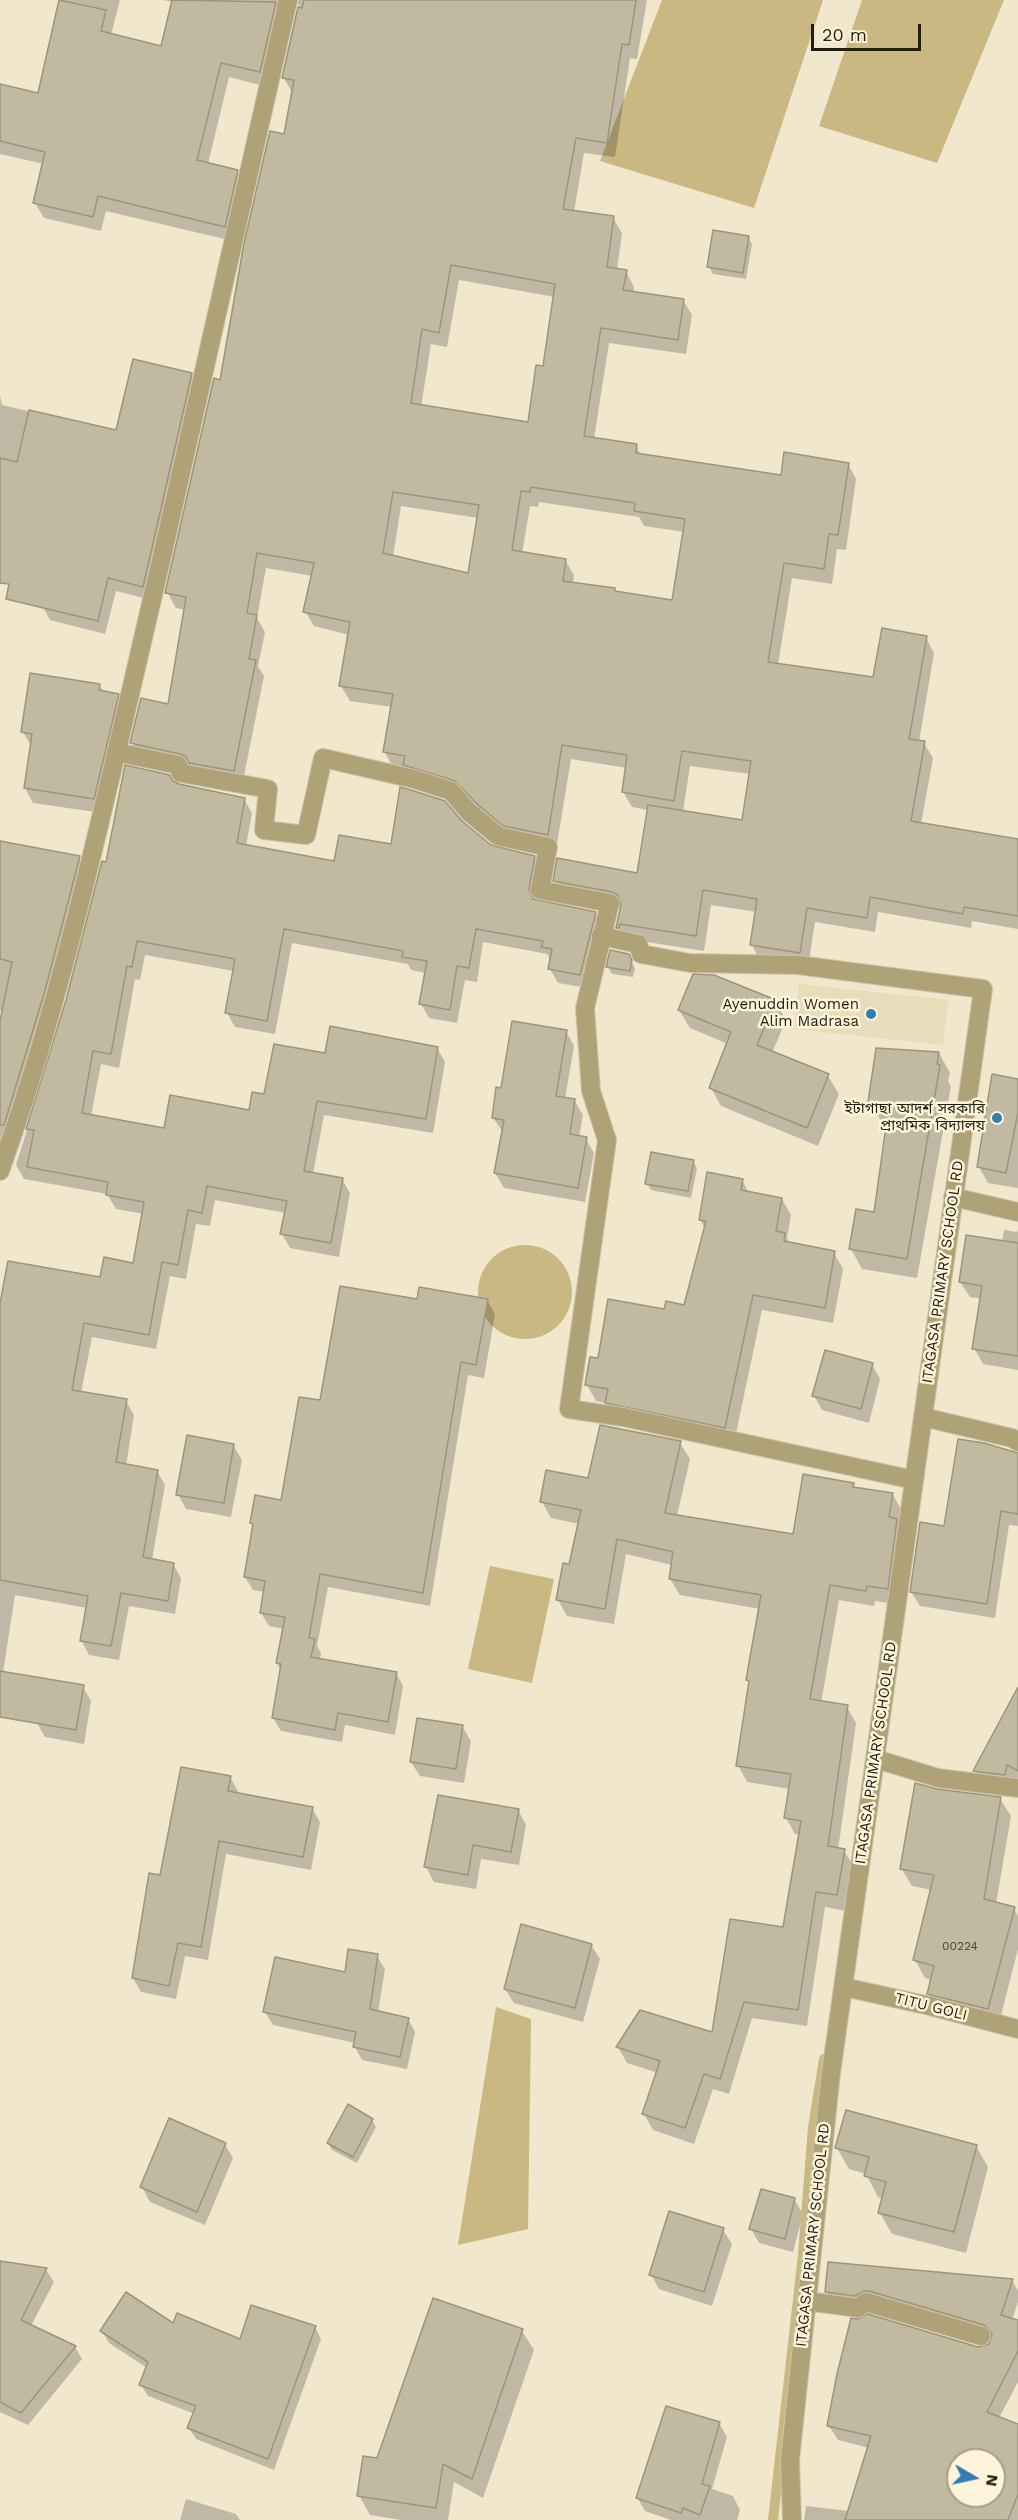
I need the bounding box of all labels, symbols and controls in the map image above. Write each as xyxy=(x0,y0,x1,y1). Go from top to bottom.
scale bar xyxy=(814,12,924,50)
text: 20 m xyxy=(822,24,867,45)
place label: Ayenuddin Women Alim Madrasa xyxy=(723,996,859,1031)
marker: Ayenuddin Women Alim Madrasa xyxy=(864,1007,878,1021)
place label: ইটাগাছা আদর্শ সরকারি প্রাথমিক বিদ্যালয় xyxy=(845,1100,985,1135)
marker: ইটাগাছা আদর্শ সরকারি প্রাথমিক বিদ্যালয় xyxy=(990,1111,1004,1125)
street label: ITAGASA PRIMARY SCHOOL RD xyxy=(918,1159,968,1385)
street label: ITAGASA PRIMARY SCHOOL RD xyxy=(851,1640,901,1866)
house number: 00224 xyxy=(942,1939,978,1953)
street label: TITU GOLI xyxy=(893,1989,969,2025)
street label: ITAGASA PRIMARY SCHOOL RD xyxy=(792,2122,834,2348)
north arrow xyxy=(946,2448,1006,2508)
text: N xyxy=(982,2473,1003,2488)

